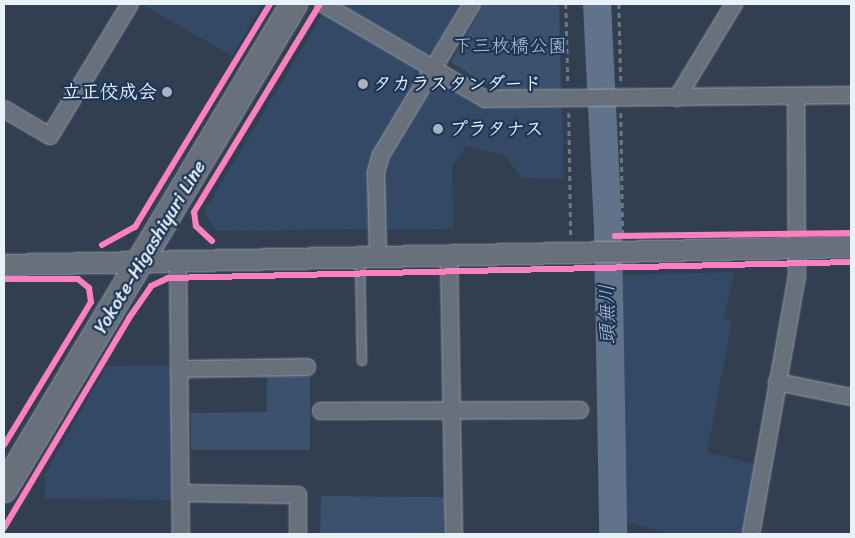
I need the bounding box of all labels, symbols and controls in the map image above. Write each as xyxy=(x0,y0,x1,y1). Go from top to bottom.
park label: 下三枚橋公園 xyxy=(453,35,567,57)
place label: タカラスタンダード xyxy=(373,73,542,95)
marker: タカラスタンダード xyxy=(357,78,369,90)
place label: 立正佼成会 xyxy=(62,81,157,103)
marker: 立正佼成会 xyxy=(161,86,173,98)
place label: プラタナス xyxy=(449,118,544,140)
marker: プラタナス xyxy=(431,122,445,136)
street label: Yokote-Higashiyuri Line xyxy=(89,156,211,338)
water label: 頭無川 xyxy=(594,284,620,344)

